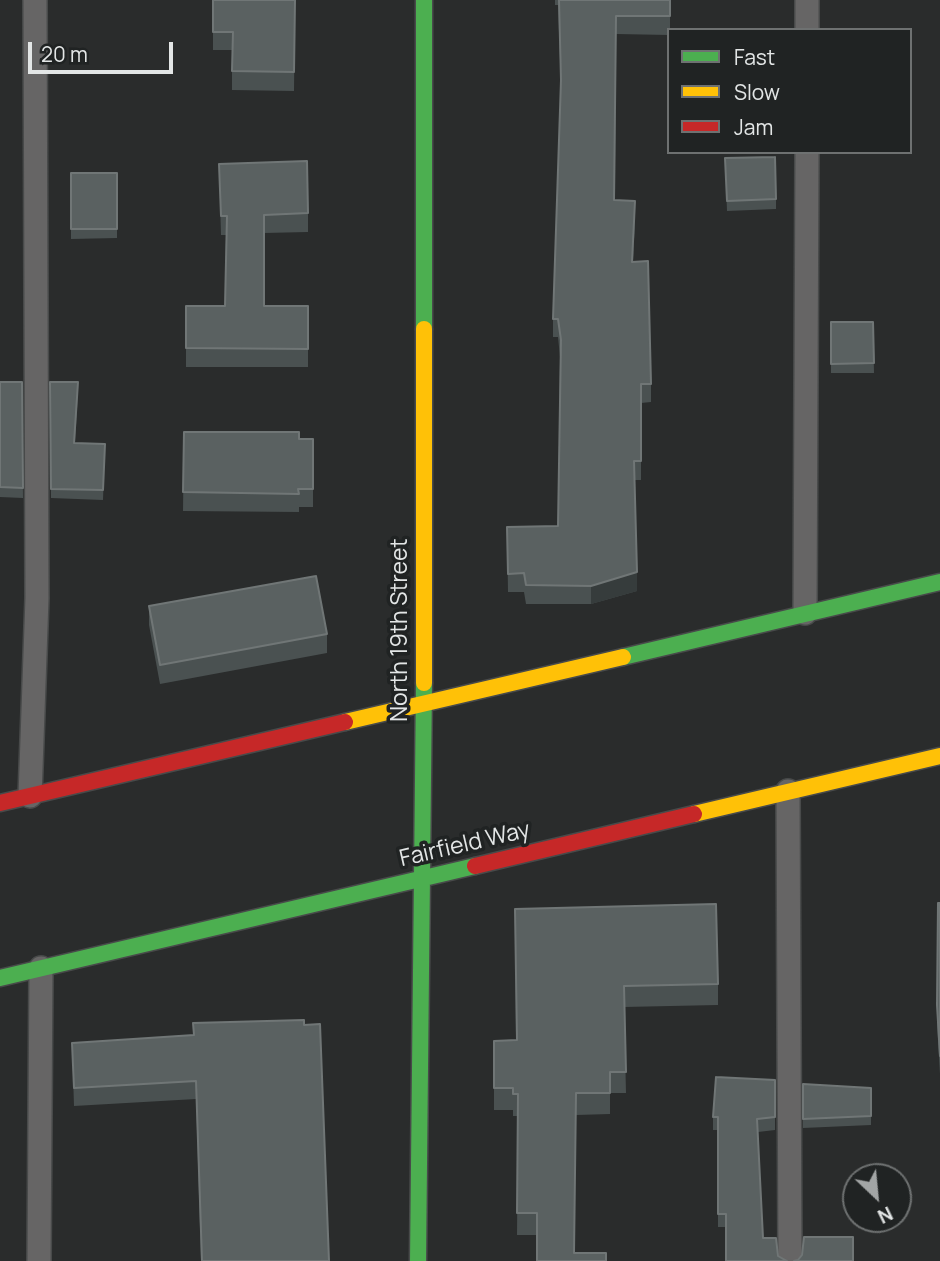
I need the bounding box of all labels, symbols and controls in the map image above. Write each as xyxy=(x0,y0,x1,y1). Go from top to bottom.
scale bar xyxy=(32,28,177,72)
legend xyxy=(667,28,912,154)
text: 20 m xyxy=(41,40,88,68)
text: Fast xyxy=(734,43,775,71)
text: Slow xyxy=(734,78,780,106)
text: Jam xyxy=(734,113,773,141)
street label: North 19th Street xyxy=(387,538,415,722)
street label: Fairfield Way xyxy=(397,817,533,873)
north arrow xyxy=(842,1163,912,1233)
text: N xyxy=(873,1200,897,1230)

